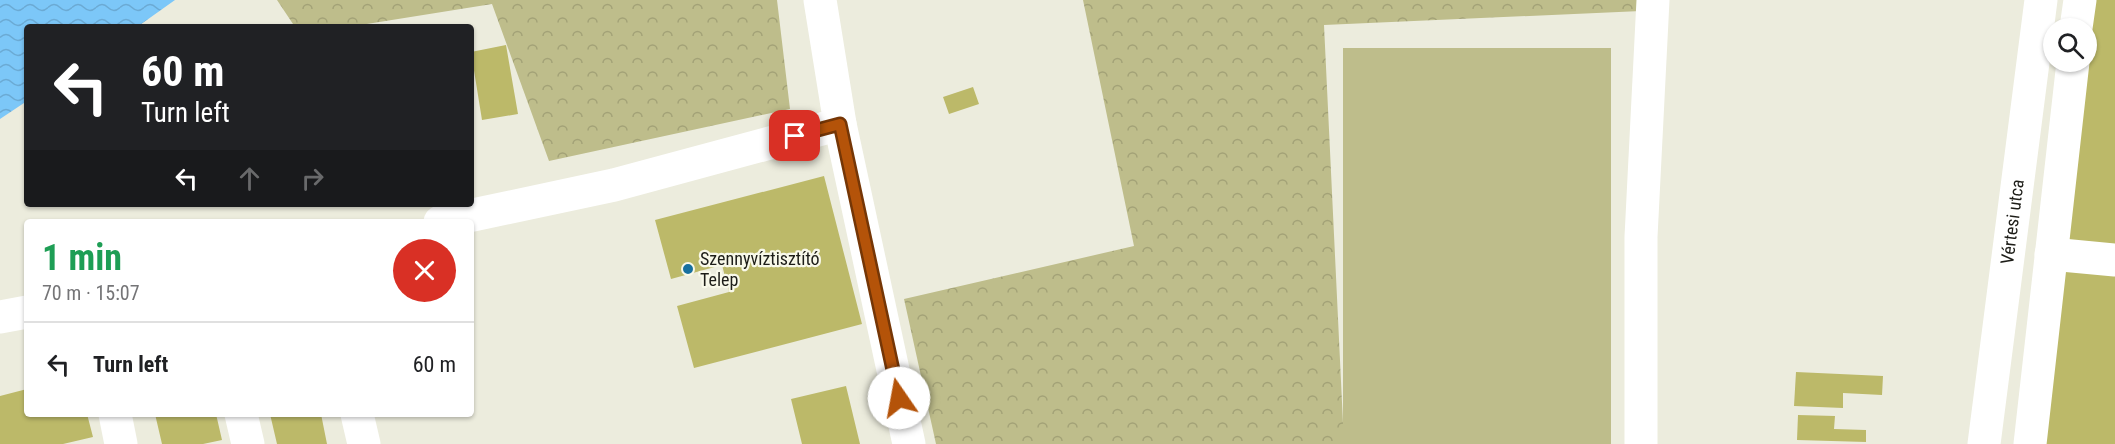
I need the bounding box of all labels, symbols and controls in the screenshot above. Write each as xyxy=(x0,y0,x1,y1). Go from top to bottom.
map controls xyxy=(2043,18,2097,72)
button: search xyxy=(2043,18,2097,72)
text: 60 m xyxy=(141,47,224,96)
icon: left xyxy=(42,48,120,126)
text: Turn left xyxy=(141,97,230,129)
pin xyxy=(769,110,820,161)
icon: arrive xyxy=(778,119,811,152)
icon: left xyxy=(170,162,203,195)
icon: ahead xyxy=(233,162,266,195)
icon: right xyxy=(296,162,329,195)
street label: Vértesi utca xyxy=(1996,178,2028,265)
text: 1 min xyxy=(42,237,122,279)
button: close xyxy=(393,239,456,302)
place label: Szennyvíztisztító Telep xyxy=(700,248,820,290)
marker: Szennyvíztisztító Telep xyxy=(681,262,695,276)
text: 70 m · 15:07 xyxy=(42,281,140,305)
icon: left xyxy=(42,348,75,381)
text: Turn left xyxy=(93,352,168,377)
text: 60 m xyxy=(413,352,456,377)
position arrow xyxy=(867,366,931,430)

